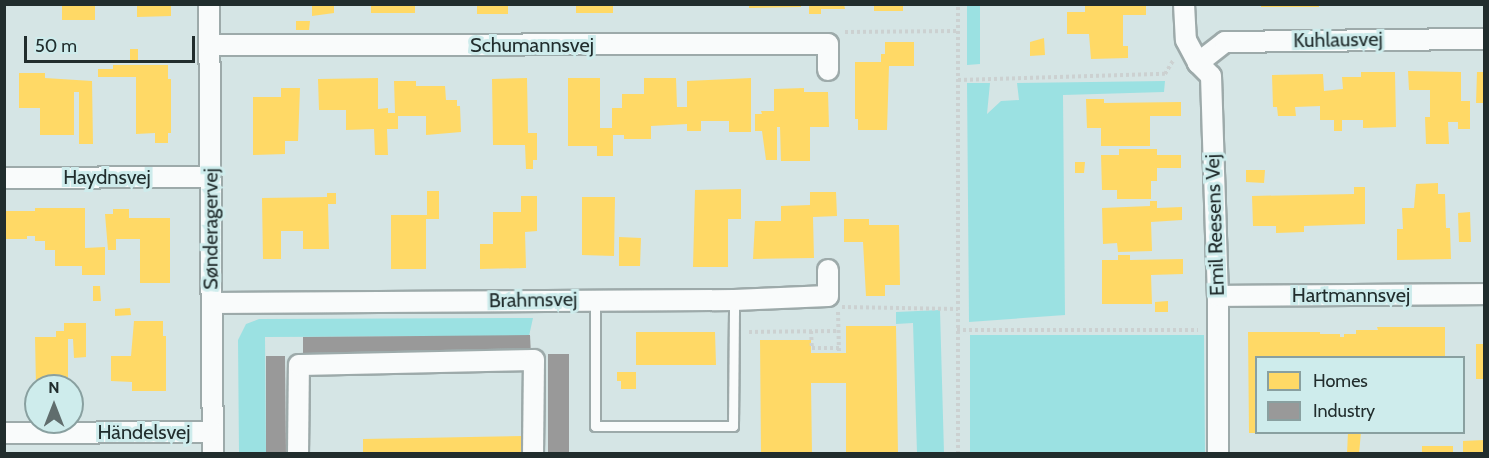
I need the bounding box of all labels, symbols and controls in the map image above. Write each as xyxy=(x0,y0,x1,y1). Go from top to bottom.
scale bar xyxy=(27,24,198,62)
street label: Kuhlausvej xyxy=(1293,27,1383,53)
street label: Schumannsvej xyxy=(470,33,594,57)
text: 50 m xyxy=(35,35,77,57)
street label: Emil Reesens Vej xyxy=(1201,154,1229,296)
street label: Haydnsvej xyxy=(63,165,151,189)
street label: Sønderagervej xyxy=(199,168,223,290)
street label: Hartmannsvej xyxy=(1292,283,1410,307)
street label: Brahmsvej xyxy=(489,287,577,313)
legend xyxy=(1255,356,1465,434)
text: Homes xyxy=(1313,370,1368,392)
north arrow xyxy=(24,374,84,434)
text: N xyxy=(48,378,60,397)
text: Industry xyxy=(1313,400,1375,422)
street label: Händelsvej xyxy=(97,420,191,444)

